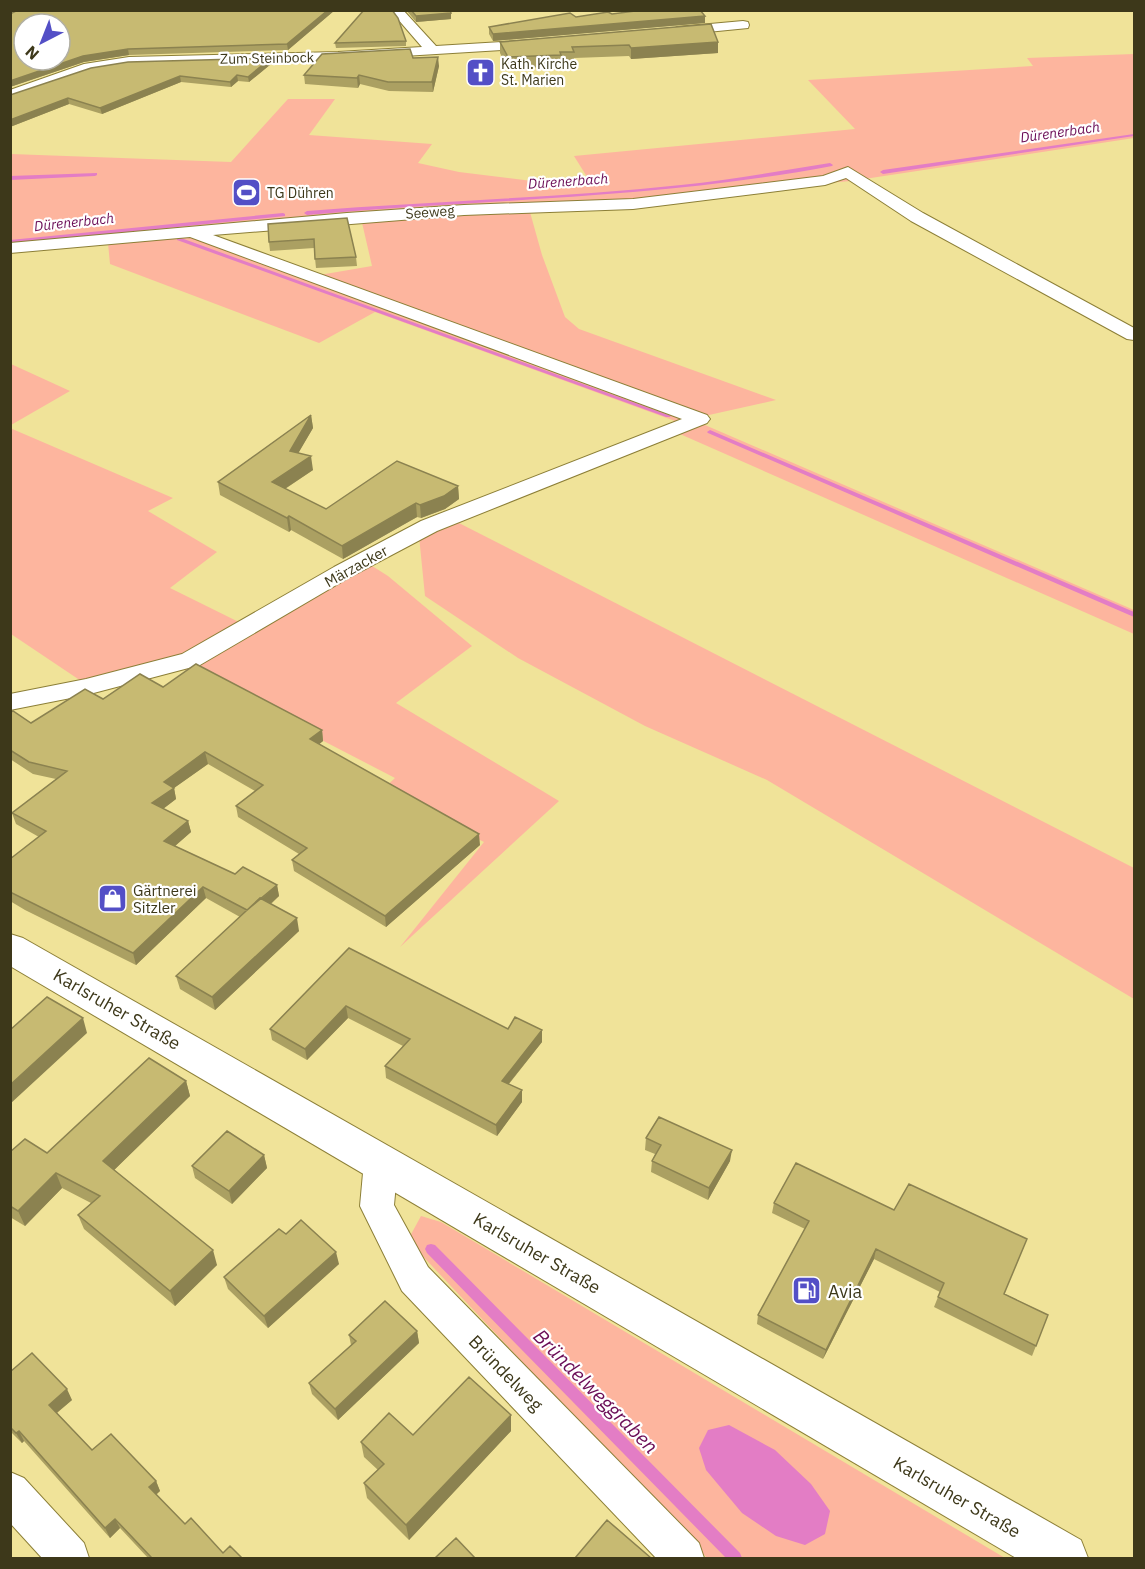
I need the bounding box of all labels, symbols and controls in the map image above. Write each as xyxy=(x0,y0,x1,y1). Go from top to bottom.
north arrow xyxy=(12,12,72,72)
text: N xyxy=(21,42,43,64)
street label: Zum Steinbock xyxy=(220,48,315,68)
place label: Kath. Kirche St. Marien xyxy=(501,55,578,89)
church icon: Kath. Kirche St. Marien xyxy=(464,56,496,88)
water label: Dürenerbach xyxy=(1019,117,1101,146)
water label: Dürenerbach xyxy=(527,169,609,193)
sports icon: TG Dühren xyxy=(230,177,262,209)
place label: TG Dühren xyxy=(267,184,334,202)
street label: Seeweg xyxy=(405,201,456,223)
water label: Dürenerbach xyxy=(33,209,115,235)
street label: Märzacker xyxy=(321,541,391,591)
place label: Gärtnerei Sitzler xyxy=(133,881,196,917)
shop icon: Gärtnerei Sitzler xyxy=(96,883,128,915)
street label: Karlsruher Straße xyxy=(49,963,185,1055)
street label: Karlsruher Straße xyxy=(469,1207,605,1299)
fuel station icon: Avia xyxy=(791,1275,823,1307)
place label: Avia xyxy=(828,1280,863,1303)
water label: Bründelweggraben xyxy=(528,1323,664,1459)
street label: Bründelweg xyxy=(464,1330,548,1416)
street label: Karlsruher Straße xyxy=(889,1451,1025,1543)

